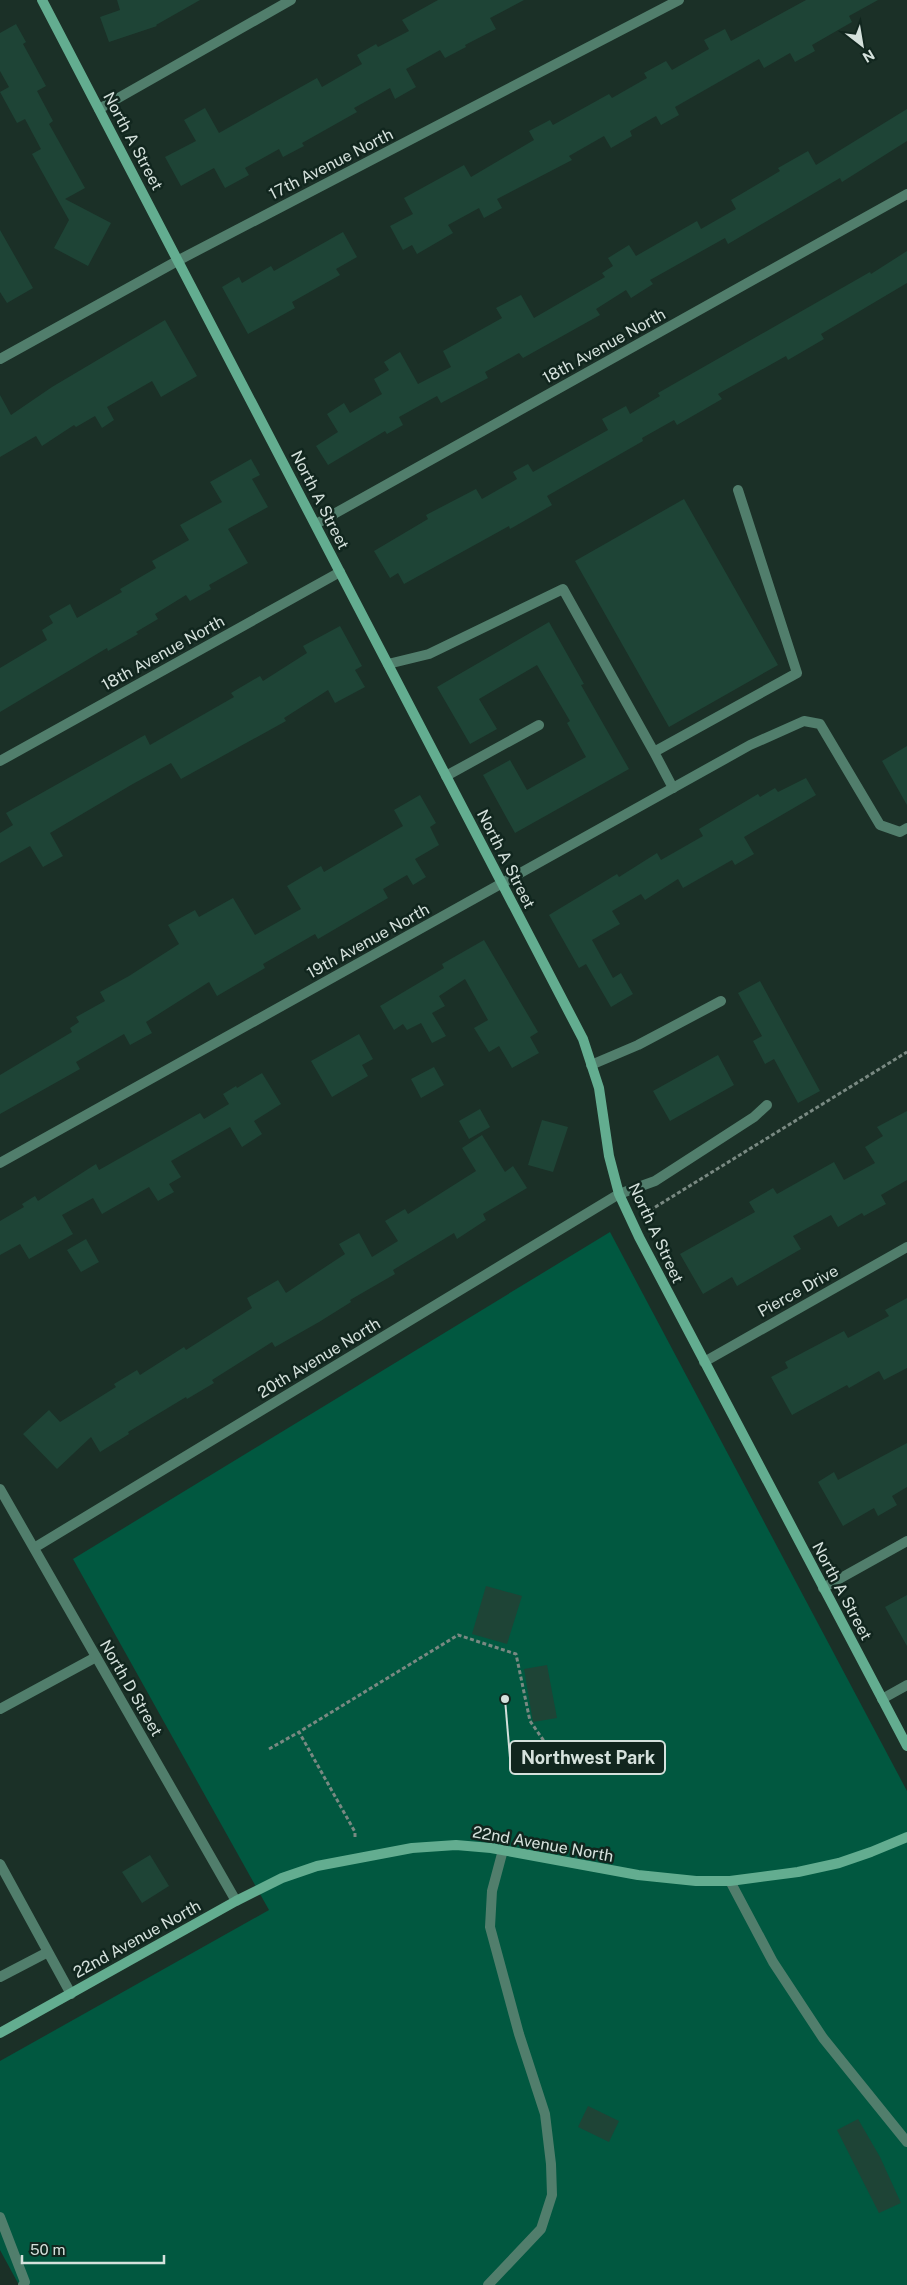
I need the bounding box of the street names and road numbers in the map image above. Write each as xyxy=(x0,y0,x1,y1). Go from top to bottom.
street label: North A Street xyxy=(99,89,167,193)
street label: 17th Avenue North xyxy=(266,125,396,203)
street label: 18th Avenue North xyxy=(539,304,669,388)
street label: North A Street xyxy=(287,447,353,553)
street label: 18th Avenue North xyxy=(98,611,228,695)
street label: North A Street xyxy=(473,806,539,912)
street label: 19th Avenue North xyxy=(303,899,433,983)
street label: North A Street xyxy=(624,1180,688,1286)
street label: Pierce Drive xyxy=(754,1261,842,1321)
street label: 20th Avenue North xyxy=(254,1314,384,1402)
street label: North A Street xyxy=(808,1539,876,1643)
street label: North D Street xyxy=(96,1636,166,1740)
street label: 22nd Avenue North xyxy=(471,1822,615,1866)
street label: 22nd Avenue North xyxy=(70,1896,204,1982)

